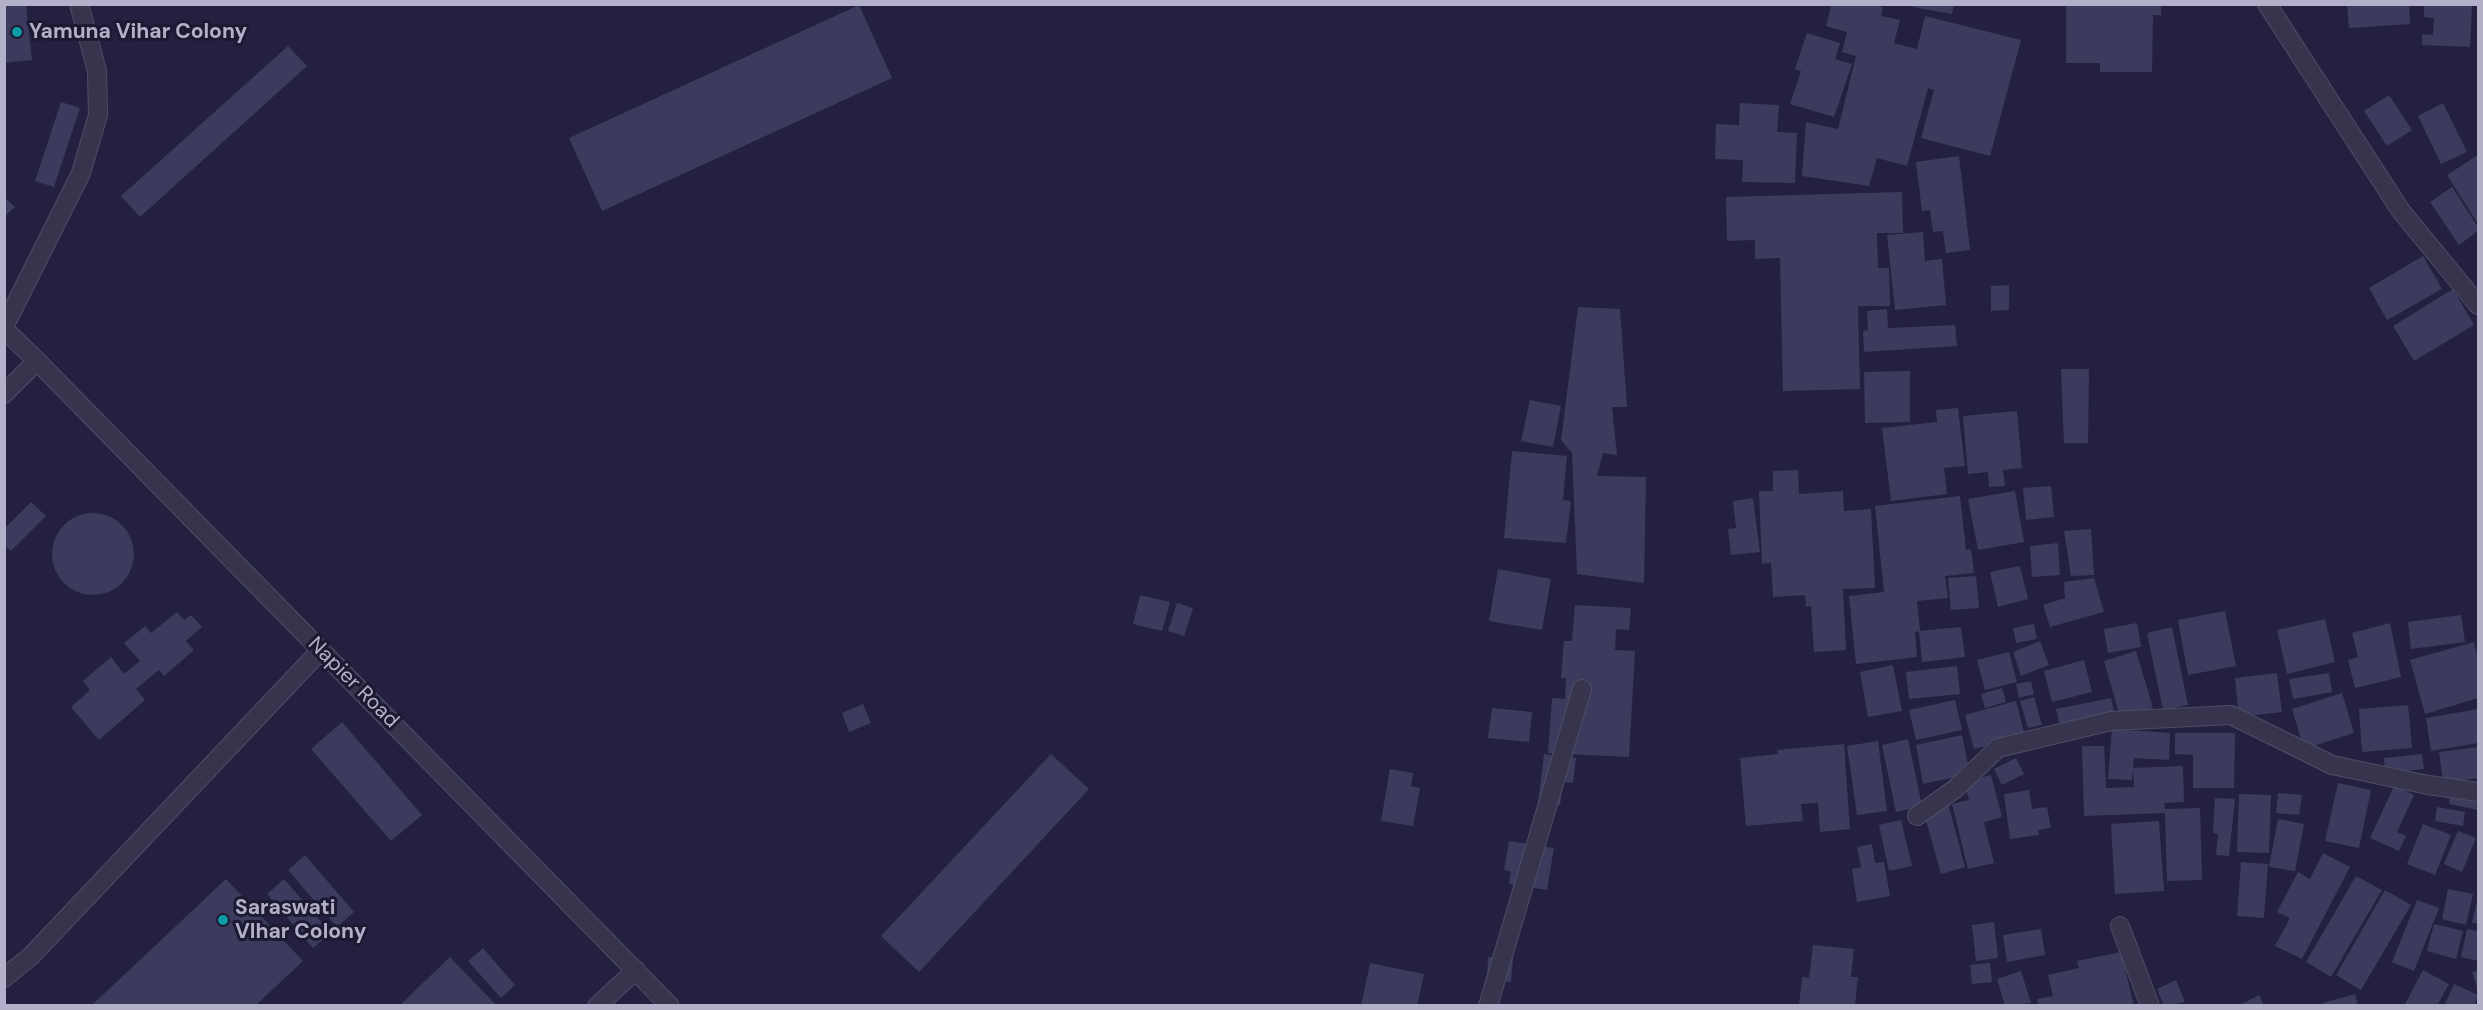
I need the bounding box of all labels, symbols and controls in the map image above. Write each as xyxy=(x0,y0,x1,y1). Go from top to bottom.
place label: Yamuna Vihar Colony xyxy=(29,19,247,45)
marker: Yamuna Vihar Colony xyxy=(10,25,24,39)
street label: Napier Road xyxy=(302,632,404,734)
place label: Saraswati VIhar Colony xyxy=(235,895,366,945)
marker: Saraswati VIhar Colony xyxy=(216,913,230,927)

